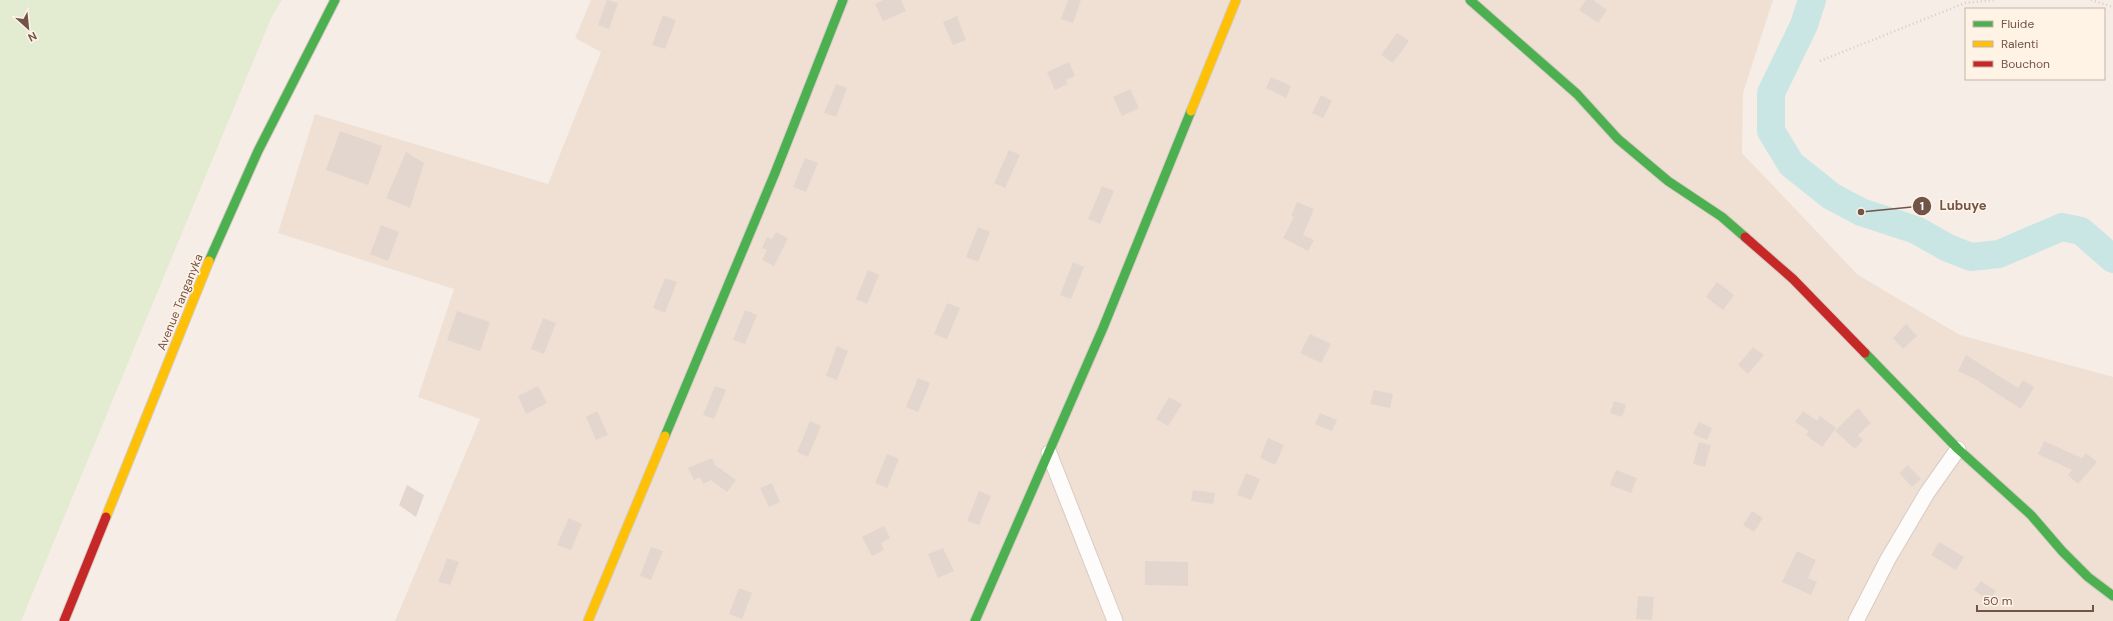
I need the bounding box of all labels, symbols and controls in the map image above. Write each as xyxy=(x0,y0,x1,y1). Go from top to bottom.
north arrow xyxy=(8,8,48,48)
legend xyxy=(1965,8,2105,80)
text: Fluide xyxy=(2001,16,2034,32)
text: N xyxy=(26,29,39,45)
text: Ralenti xyxy=(2001,36,2039,52)
text: Bouchon xyxy=(2001,56,2050,72)
callout: Lubuye xyxy=(1912,193,1994,218)
text: Lubuye xyxy=(1940,197,1987,214)
text: 1 xyxy=(1920,198,1924,214)
street label: Avenue Tanganyka xyxy=(153,252,207,352)
scale bar xyxy=(1977,587,2093,613)
text: 50 m xyxy=(1983,593,2012,609)

